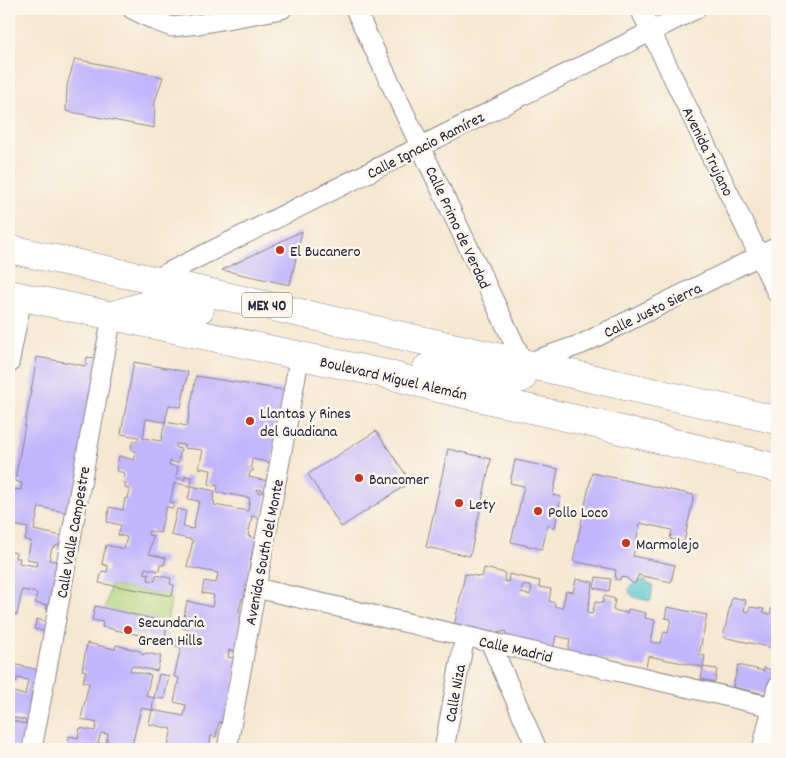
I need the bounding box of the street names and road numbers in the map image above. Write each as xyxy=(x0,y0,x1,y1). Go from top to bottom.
street label: Avenida Trujano xyxy=(675,104,738,201)
street label: Calle Ignacio Ramírez xyxy=(363,107,489,186)
street label: Calle Primo de Verdad xyxy=(418,163,495,293)
street label: Calle Justo Sierra xyxy=(600,277,706,345)
road number: MEX 40 xyxy=(242,292,292,318)
street label: Boulevard Miguel Alemán xyxy=(318,351,469,408)
street label: Calle Valle Campestre xyxy=(52,465,97,600)
street label: Avenida South del Monte xyxy=(240,478,291,627)
street label: Calle Madrid xyxy=(477,631,554,670)
street label: Calle Niza xyxy=(440,662,473,724)

